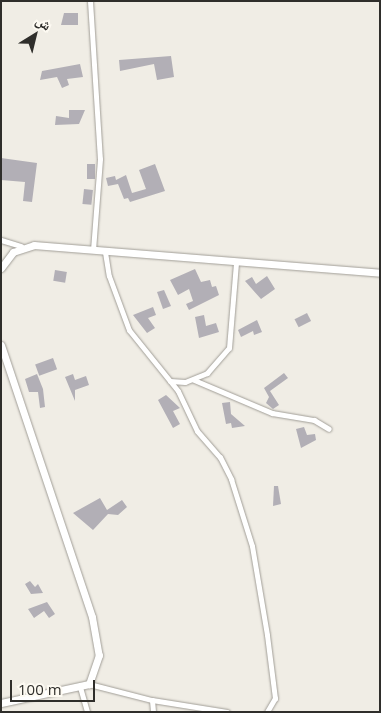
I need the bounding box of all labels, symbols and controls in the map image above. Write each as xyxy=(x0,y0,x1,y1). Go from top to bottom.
north arrow xyxy=(10,10,60,60)
text: ش xyxy=(33,10,56,35)
scale bar xyxy=(12,670,98,702)
text: 100 m xyxy=(18,679,62,699)

